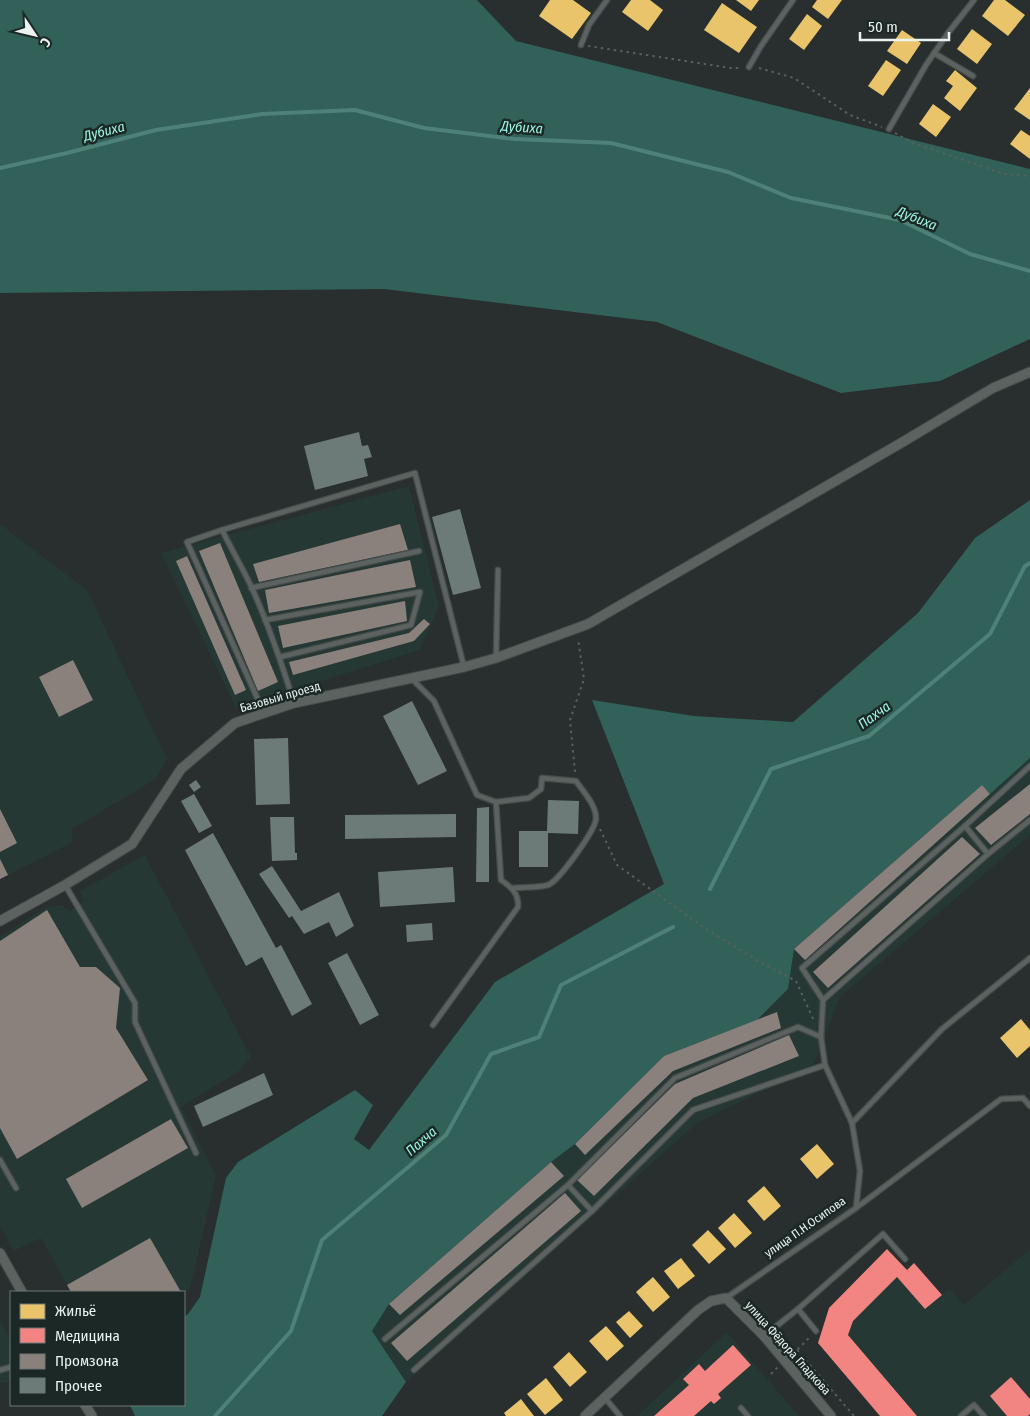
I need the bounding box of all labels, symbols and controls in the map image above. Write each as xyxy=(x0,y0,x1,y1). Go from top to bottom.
north arrow xyxy=(10,10,60,60)
scale bar xyxy=(860,10,949,42)
text: 50 m xyxy=(868,18,898,36)
text: С xyxy=(36,34,54,51)
water label: Дубиха xyxy=(500,117,543,137)
water label: Дубиха xyxy=(81,118,126,145)
water label: Дубиха xyxy=(893,202,939,234)
street label: Базовый проезд xyxy=(238,679,322,715)
water label: Пахча xyxy=(855,698,894,733)
water label: Пахча xyxy=(402,1123,440,1160)
street label: улица П.Н.Осипова xyxy=(762,1194,848,1260)
legend xyxy=(10,1291,185,1406)
street label: улица Фёдора Гладкова xyxy=(742,1298,834,1398)
text: Жильё xyxy=(55,1302,96,1320)
text: Медицина xyxy=(55,1327,120,1345)
text: Промзона xyxy=(55,1352,119,1370)
text: Прочее xyxy=(55,1377,102,1395)

